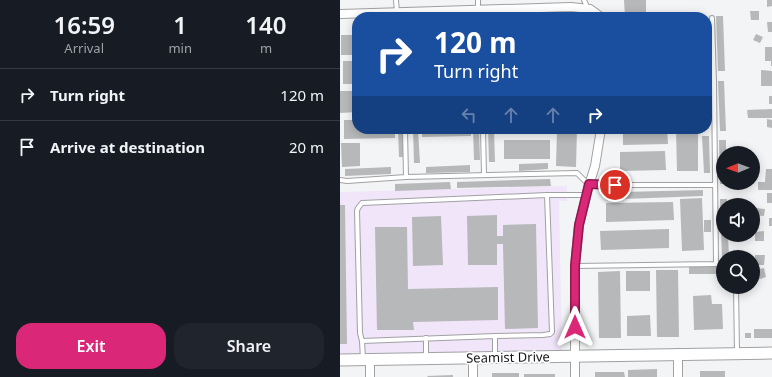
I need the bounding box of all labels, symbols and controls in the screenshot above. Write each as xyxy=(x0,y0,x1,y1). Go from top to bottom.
text: 16:59 xyxy=(53,8,115,41)
text: 1 xyxy=(173,8,187,41)
text: 140 xyxy=(245,8,287,41)
text: 120 m xyxy=(434,23,517,61)
icon: right xyxy=(368,28,420,80)
text: Arrival xyxy=(64,39,104,57)
text: min xyxy=(168,39,192,57)
text: m xyxy=(260,39,272,57)
text: Turn right xyxy=(434,59,518,83)
icon: right xyxy=(16,84,38,106)
text: Turn right xyxy=(50,85,125,105)
text: 120 m xyxy=(280,85,324,105)
icon: left xyxy=(458,104,480,126)
icon: ahead xyxy=(500,104,522,126)
icon: ahead xyxy=(542,104,564,126)
icon: right xyxy=(584,104,606,126)
icon: arrive xyxy=(16,136,38,158)
text: Arrive at destination xyxy=(50,137,205,157)
text: 20 m xyxy=(289,137,324,157)
north arrow xyxy=(716,146,760,190)
map controls xyxy=(716,146,760,294)
pin xyxy=(598,168,632,202)
icon: arrive xyxy=(604,174,626,196)
button: sound xyxy=(716,198,760,242)
button: search xyxy=(716,250,760,294)
position arrow xyxy=(554,306,596,348)
button: Exit xyxy=(16,323,166,369)
button: Share xyxy=(174,323,324,369)
street label: Seamist Drive xyxy=(466,347,550,367)

